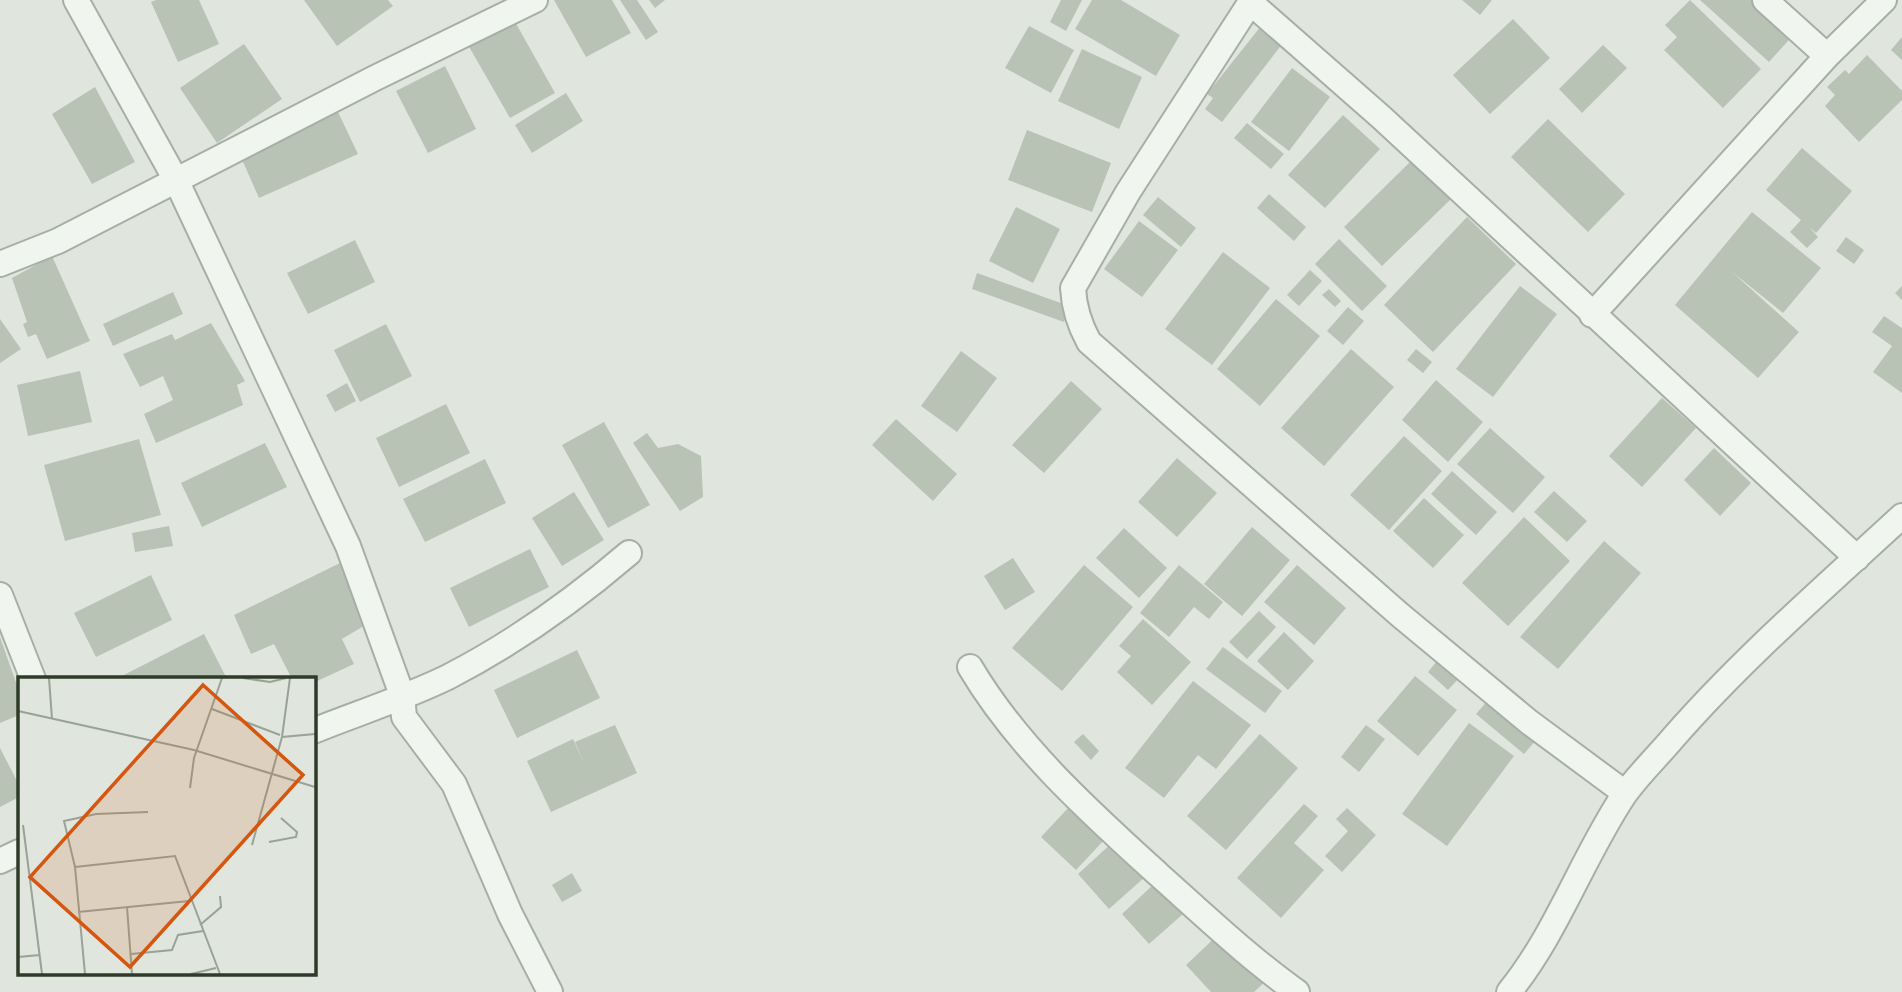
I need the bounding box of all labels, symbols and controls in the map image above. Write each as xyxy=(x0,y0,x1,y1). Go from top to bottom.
inset map xyxy=(18,677,315,974)

